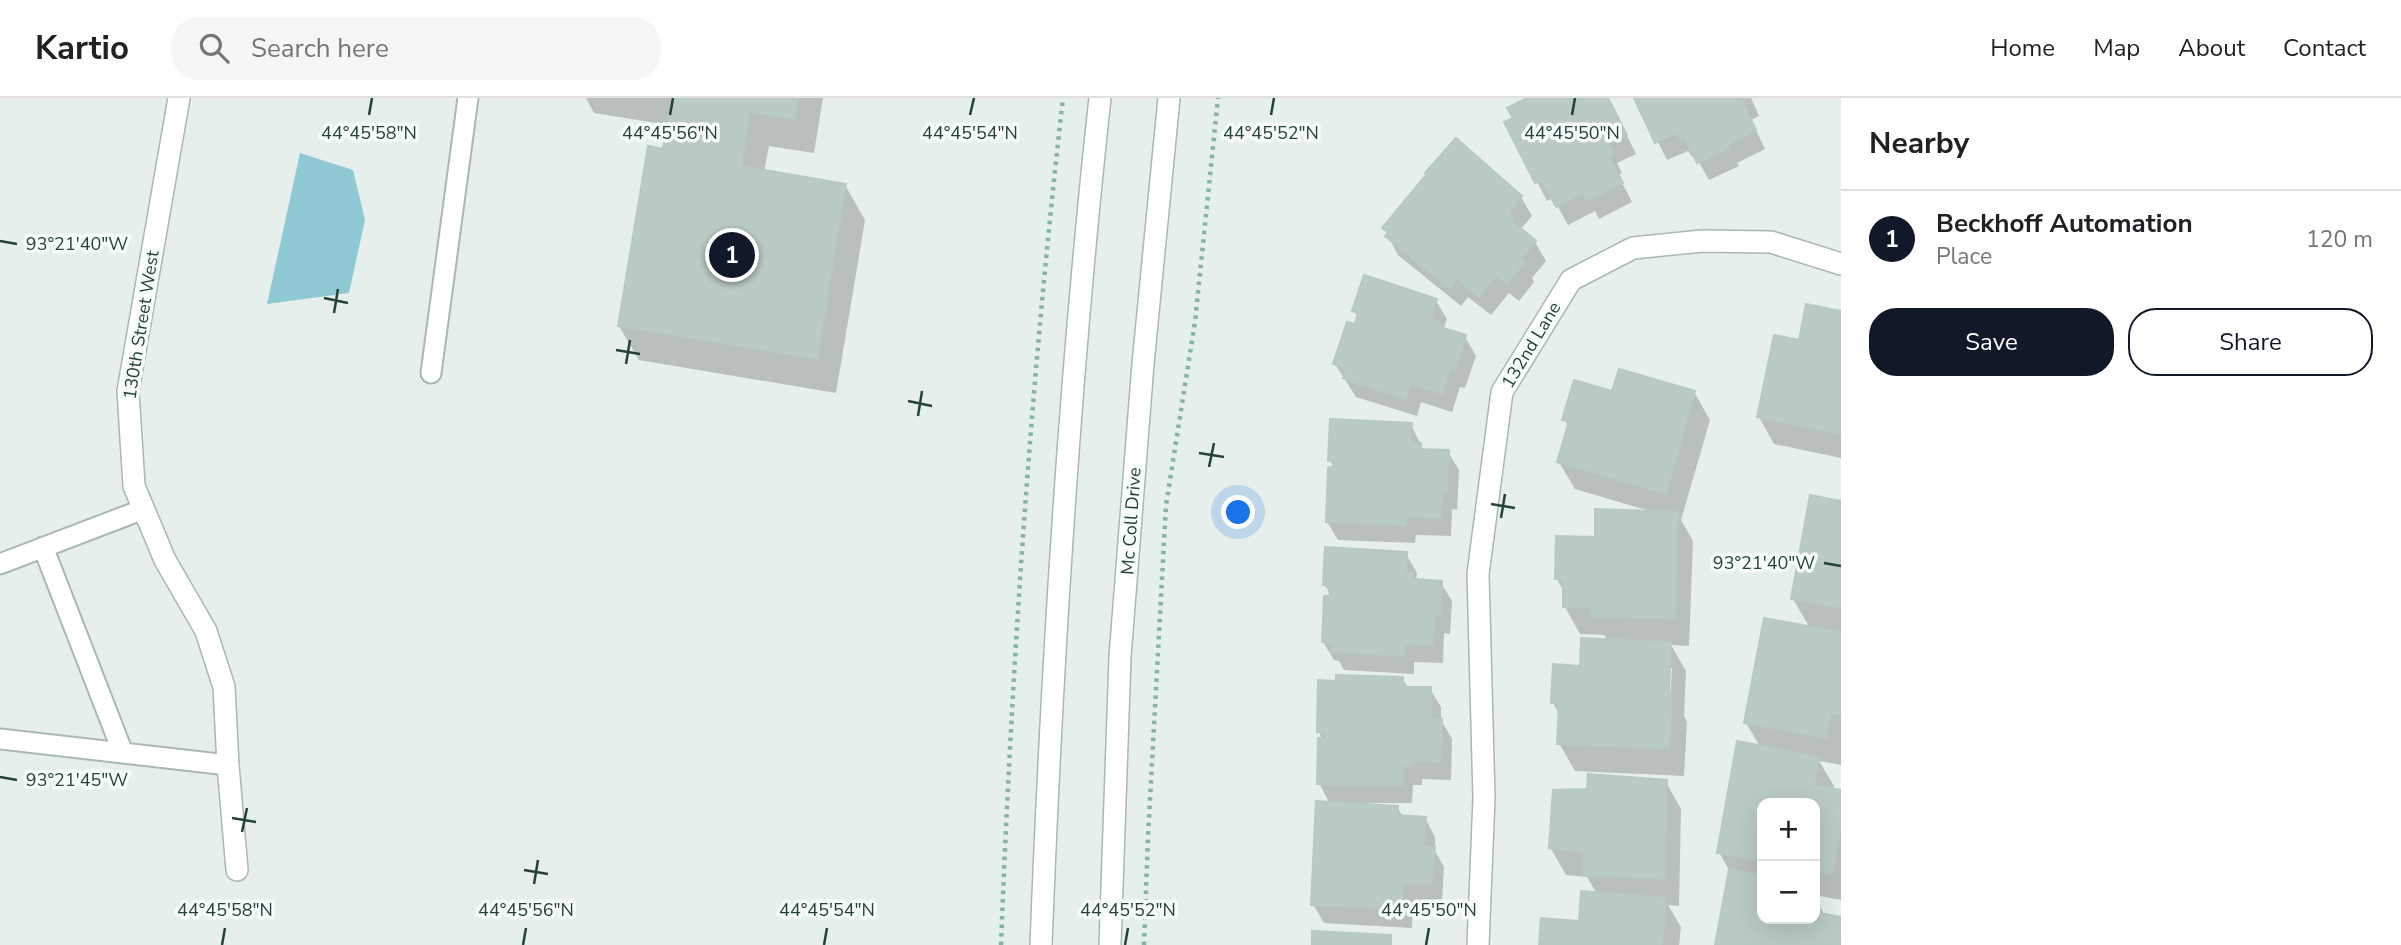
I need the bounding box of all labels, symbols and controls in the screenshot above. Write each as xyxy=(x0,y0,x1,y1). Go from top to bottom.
search box xyxy=(171,17,661,80)
text: Kartio xyxy=(35,26,129,71)
icon: search xyxy=(195,29,233,67)
text: Search here xyxy=(251,31,389,66)
text: Home xyxy=(1990,32,2055,64)
text: Map xyxy=(2093,32,2140,64)
text: About xyxy=(2178,32,2245,64)
text: Contact xyxy=(2283,32,2366,64)
text: 44°45'58"N xyxy=(321,121,417,145)
text: 44°45'56"N xyxy=(622,121,718,145)
text: 44°45'54"N xyxy=(922,121,1018,145)
text: 44°45'52"N xyxy=(1223,121,1319,145)
text: 44°45'50"N xyxy=(1524,121,1620,145)
text: Nearby xyxy=(1869,123,1969,164)
text: Beckhoff Automation xyxy=(1936,206,2193,241)
text: 1 xyxy=(1885,224,1899,255)
text: 120 m xyxy=(2306,224,2373,255)
pin: 1 xyxy=(709,229,755,281)
text: 93°21'40"W xyxy=(26,232,128,256)
text: Place xyxy=(1936,241,1992,272)
street label: 130th Street West xyxy=(117,248,165,401)
street label: 132nd Lane xyxy=(1496,297,1566,393)
button: Save xyxy=(1869,308,2114,376)
button: Share xyxy=(2128,308,2373,376)
street label: Mc Coll Drive xyxy=(1115,466,1147,576)
your location xyxy=(1221,495,1255,529)
text: 93°21'40"W xyxy=(1713,551,1815,575)
text: 93°21'45"W xyxy=(26,768,128,792)
map controls xyxy=(1757,798,1820,924)
button: + xyxy=(1757,798,1820,861)
button: − xyxy=(1757,861,1820,924)
text: 44°45'58"N xyxy=(177,898,273,922)
text: 44°45'56"N xyxy=(478,898,574,922)
text: 44°45'54"N xyxy=(779,898,875,922)
text: 44°45'52"N xyxy=(1080,898,1176,922)
text: 44°45'50"N xyxy=(1381,898,1477,922)

